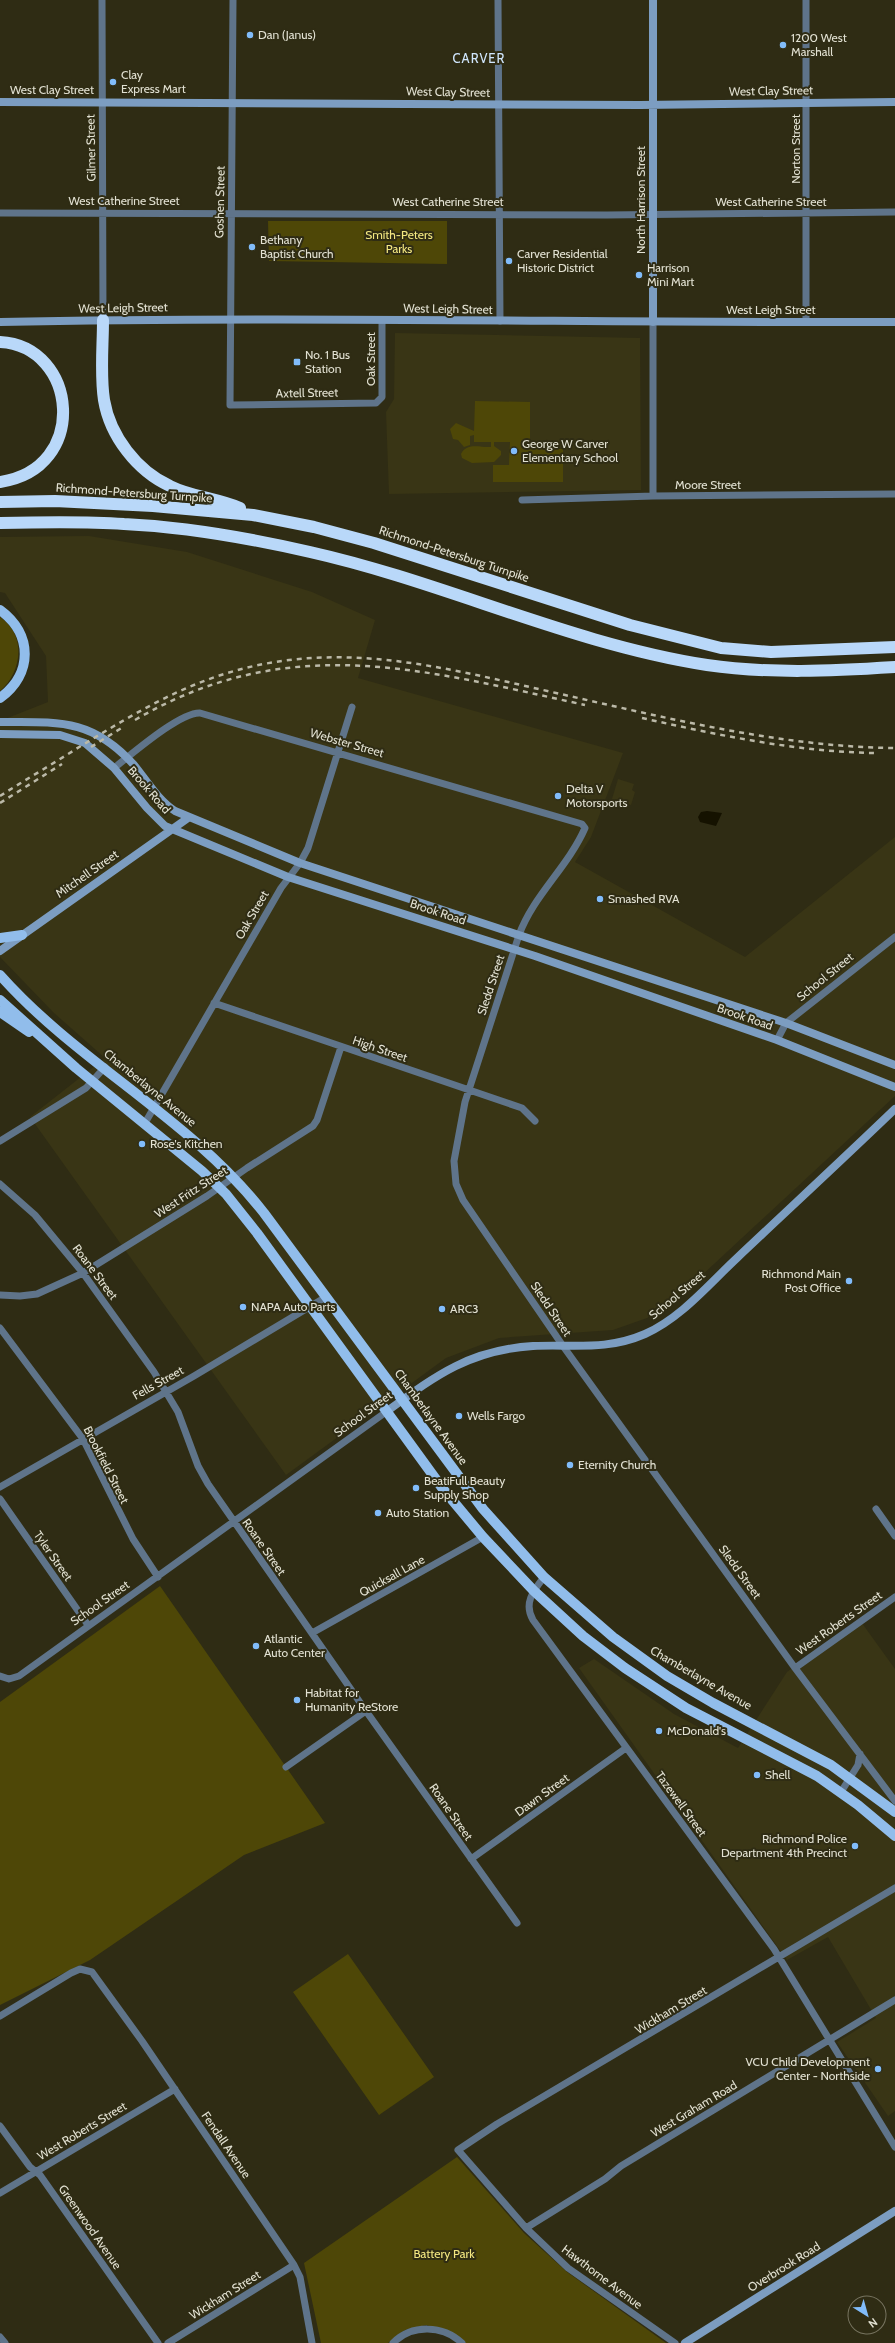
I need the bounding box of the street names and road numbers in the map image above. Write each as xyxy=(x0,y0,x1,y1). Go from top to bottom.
street label: West Clay Street xyxy=(10,82,94,97)
street label: West Clay Street xyxy=(729,82,813,99)
street label: West Clay Street xyxy=(406,83,490,100)
street label: Gilmer Street xyxy=(82,114,99,182)
street label: Norton Street xyxy=(788,114,803,184)
street label: North Harrison Street xyxy=(633,146,648,254)
street label: Goshen Street xyxy=(211,166,228,238)
street label: West Catherine Street xyxy=(68,193,180,208)
street label: West Catherine Street xyxy=(392,194,504,209)
street label: West Catherine Street xyxy=(715,194,827,209)
street label: West Leigh Street xyxy=(78,299,168,316)
street label: West Leigh Street xyxy=(403,300,493,317)
street label: West Leigh Street xyxy=(726,302,816,317)
street label: Oak Street xyxy=(363,332,378,386)
street label: Axtell Street xyxy=(276,384,338,401)
street label: Moore Street xyxy=(675,477,741,492)
street label: Richmond-Petersburg Turnpike xyxy=(55,480,213,505)
street label: Richmond-Petersburg Turnpike xyxy=(377,522,531,585)
street label: Webster Street xyxy=(308,725,386,760)
street label: Brook Road xyxy=(125,763,174,816)
street label: Mitchell Street xyxy=(52,846,121,901)
street label: Oak Street xyxy=(232,888,272,942)
street label: Brook Road xyxy=(408,895,468,928)
street label: School Street xyxy=(793,949,856,1004)
street label: Sledd Street xyxy=(474,953,507,1017)
street label: Brook Road xyxy=(715,1000,775,1033)
street label: High Street xyxy=(351,1032,410,1065)
street label: Chamberlayne Avenue xyxy=(101,1046,200,1130)
street label: West Fritz Street xyxy=(151,1162,230,1221)
street label: Roane Street xyxy=(70,1241,121,1302)
street label: School Street xyxy=(646,1267,708,1322)
street label: Sledd Street xyxy=(528,1279,575,1339)
street label: Fells Street xyxy=(130,1362,186,1403)
street label: Chamberlayne Avenue xyxy=(392,1366,471,1468)
street label: School Street xyxy=(331,1387,395,1440)
street label: Brookfield Street xyxy=(80,1424,132,1506)
street label: Roane Street xyxy=(239,1515,289,1578)
street label: Tyler Street xyxy=(31,1528,76,1584)
street label: Sledd Street xyxy=(716,1542,765,1601)
street label: Quicksall Lane xyxy=(356,1551,427,1600)
street label: School Street xyxy=(67,1577,132,1628)
street label: West Roberts Street xyxy=(793,1587,885,1658)
street label: Chamberlayne Avenue xyxy=(648,1642,755,1713)
street label: Tazewell Street xyxy=(653,1768,710,1839)
street label: Dawn Street xyxy=(512,1770,572,1819)
street label: Roane Street xyxy=(426,1780,476,1843)
street label: Wickham Street xyxy=(632,1982,709,2037)
street label: West Graham Road xyxy=(648,2077,739,2140)
street label: West Roberts Street xyxy=(34,2098,129,2163)
street label: Fendall Avenue xyxy=(199,2108,254,2181)
street label: Greenwood Avenue xyxy=(56,2182,125,2272)
street label: Overbrook Road xyxy=(745,2238,823,2295)
street label: Hawthorne Avenue xyxy=(559,2241,646,2312)
street label: Wickham Street xyxy=(186,2267,263,2322)

